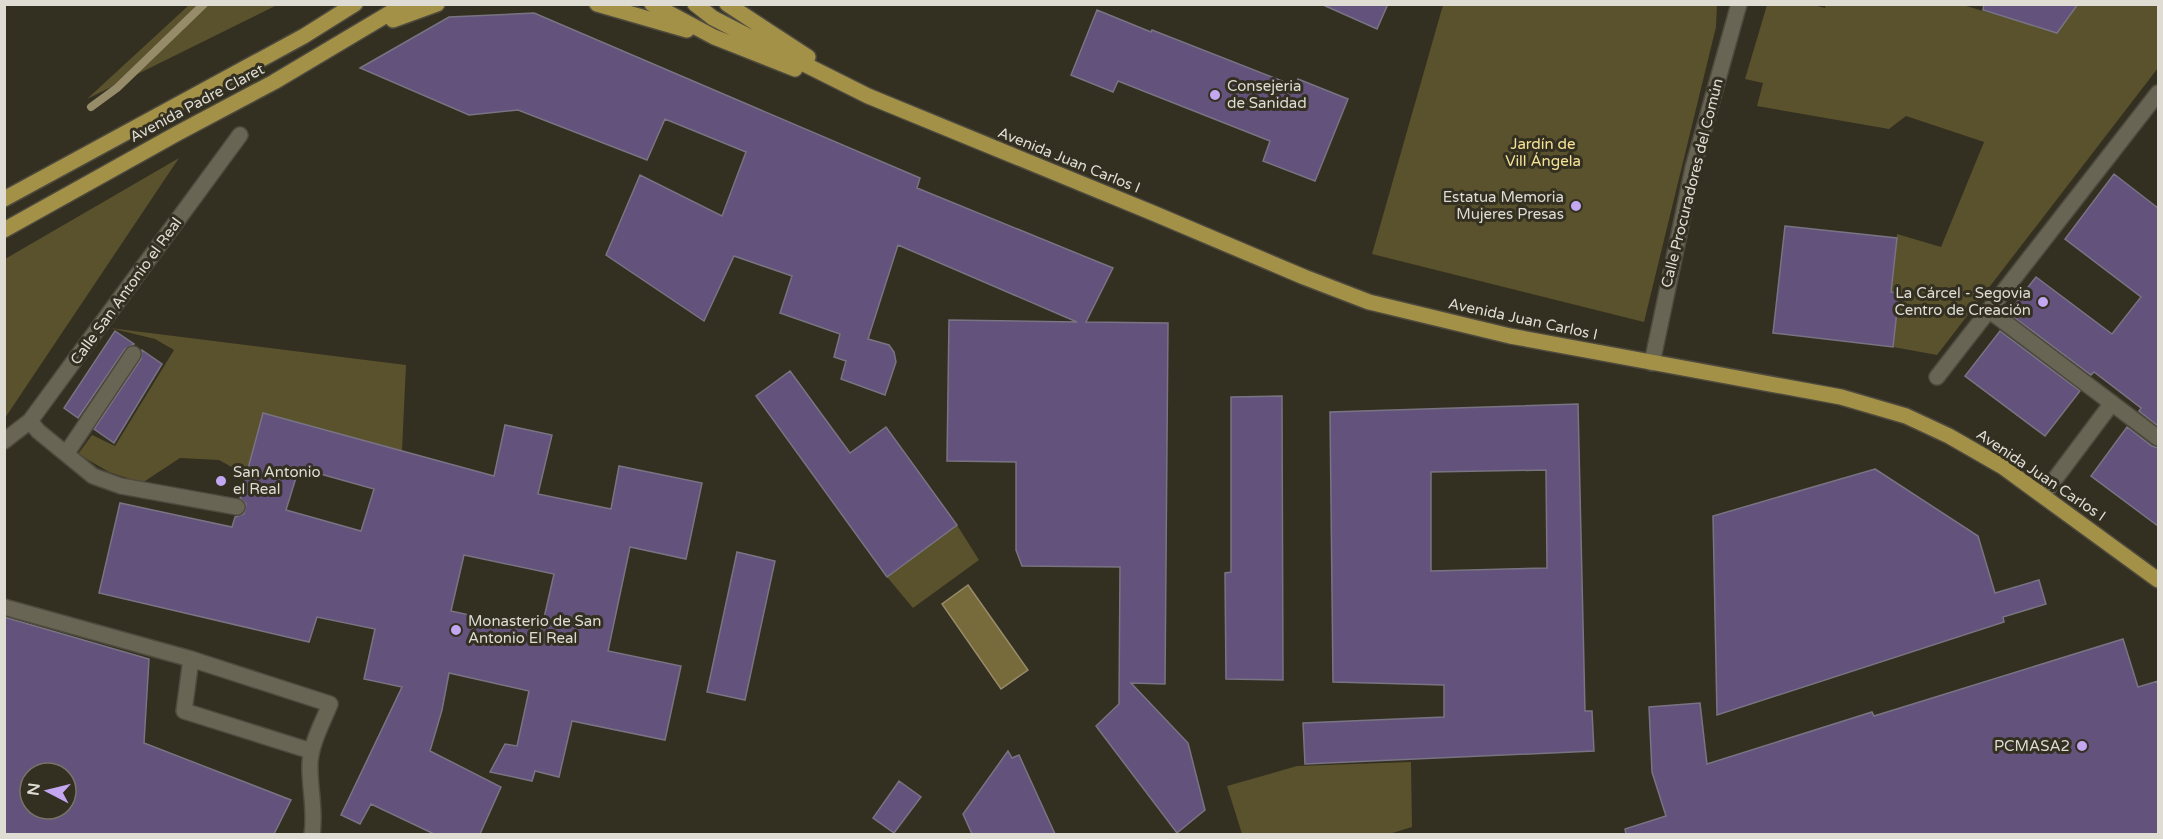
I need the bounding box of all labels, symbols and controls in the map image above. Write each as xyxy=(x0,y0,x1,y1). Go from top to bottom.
street label: Avenida Padre Claret xyxy=(127,60,267,146)
street label: Calle Procuradores del Común xyxy=(1657,76,1727,290)
place label: Consejeria de Sanidad xyxy=(1227,77,1307,112)
marker: Consejeria de Sanidad xyxy=(1208,88,1222,102)
street label: Avenida Juan Carlos I xyxy=(995,123,1143,197)
park label: Jardín de Vill Ángela xyxy=(1505,135,1581,170)
place label: Estatua Memoria Mujeres Presas xyxy=(1443,188,1564,223)
marker: Estatua Memoria Mujeres Presas xyxy=(1569,199,1583,213)
street label: Calle San Antonio el Real xyxy=(67,214,185,368)
place label: La Cárcel - Segovia Centro de Creación xyxy=(1894,284,2031,319)
street label: Avenida Juan Carlos I xyxy=(1447,294,1599,344)
marker: La Cárcel - Segovia Centro de Creación xyxy=(2036,295,2050,309)
street label: Avenida Juan Carlos I xyxy=(1973,425,2109,525)
place label: San Antonio el Real xyxy=(233,463,321,498)
marker: San Antonio el Real xyxy=(214,474,228,488)
place label: Monasterio de San Antonio El Real xyxy=(468,612,601,647)
marker: Monasterio de San Antonio El Real xyxy=(449,623,463,637)
place label: PCMASA2 xyxy=(1994,737,2070,755)
marker: PCMASA2 xyxy=(2075,739,2089,753)
north arrow xyxy=(18,761,78,821)
text: N xyxy=(23,782,45,797)

